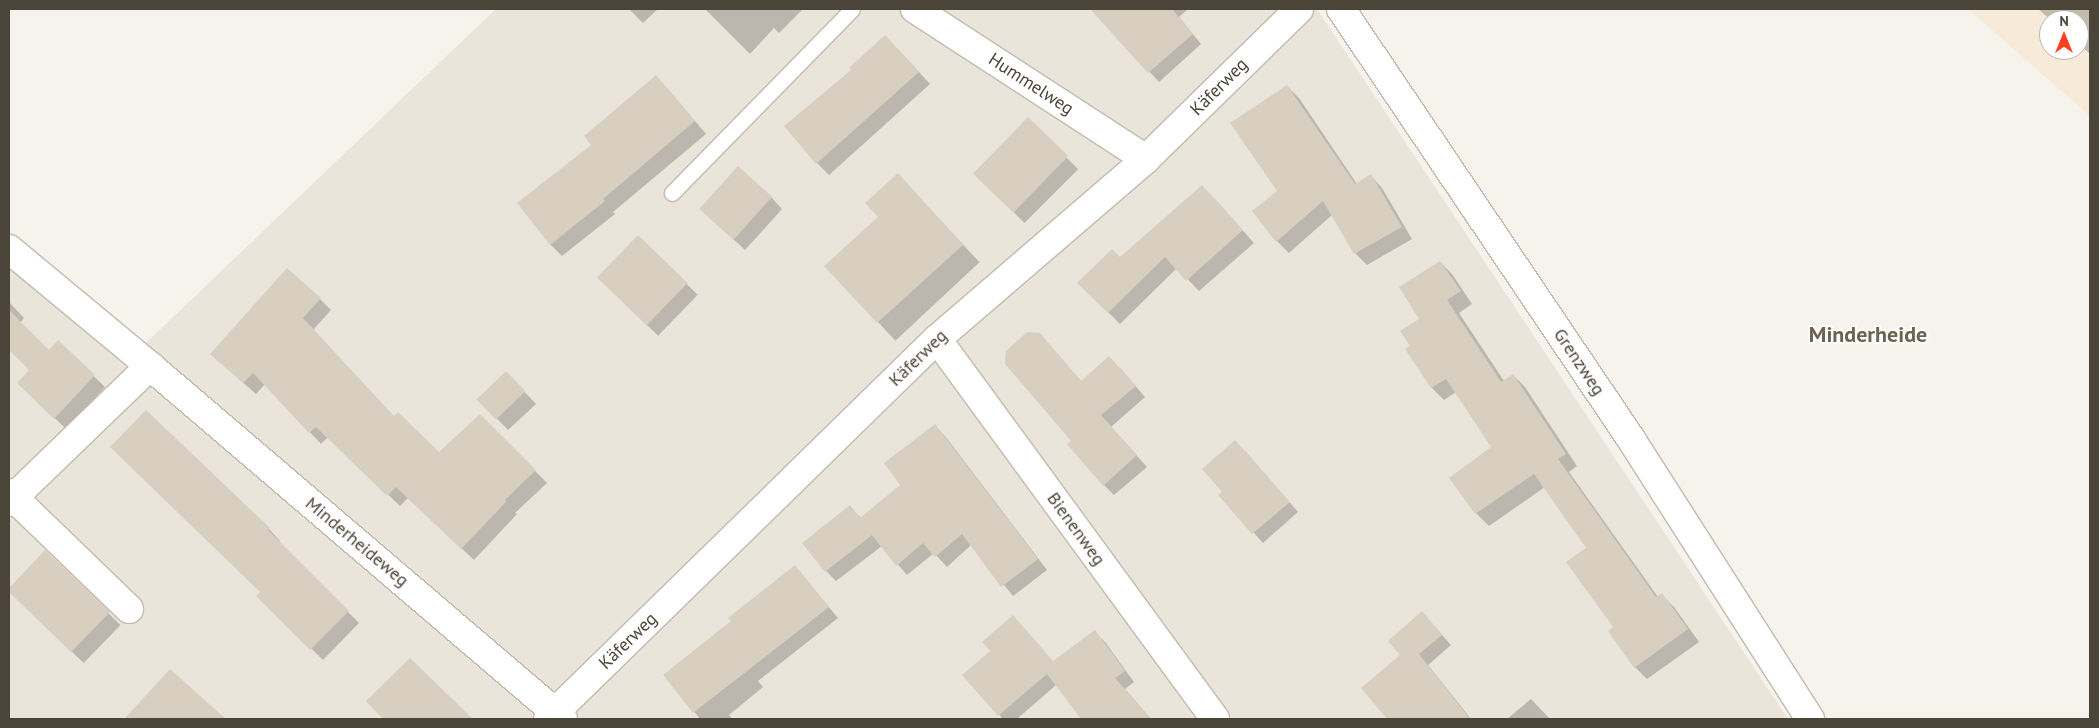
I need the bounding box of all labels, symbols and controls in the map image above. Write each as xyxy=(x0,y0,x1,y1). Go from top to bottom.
north arrow xyxy=(2039,10,2089,60)
text: N xyxy=(2059,12,2069,30)
street label: Hummelweg xyxy=(984,49,1078,119)
street label: Käferweg xyxy=(1186,54,1252,120)
district label: Minderheide xyxy=(1809,322,1927,348)
street label: Käferweg xyxy=(884,325,952,391)
street label: Grenzweg xyxy=(1549,325,1609,399)
street label: Bienenweg xyxy=(1042,488,1110,570)
street label: Minderheideweg xyxy=(301,493,413,591)
street label: Käferweg xyxy=(594,608,662,674)

